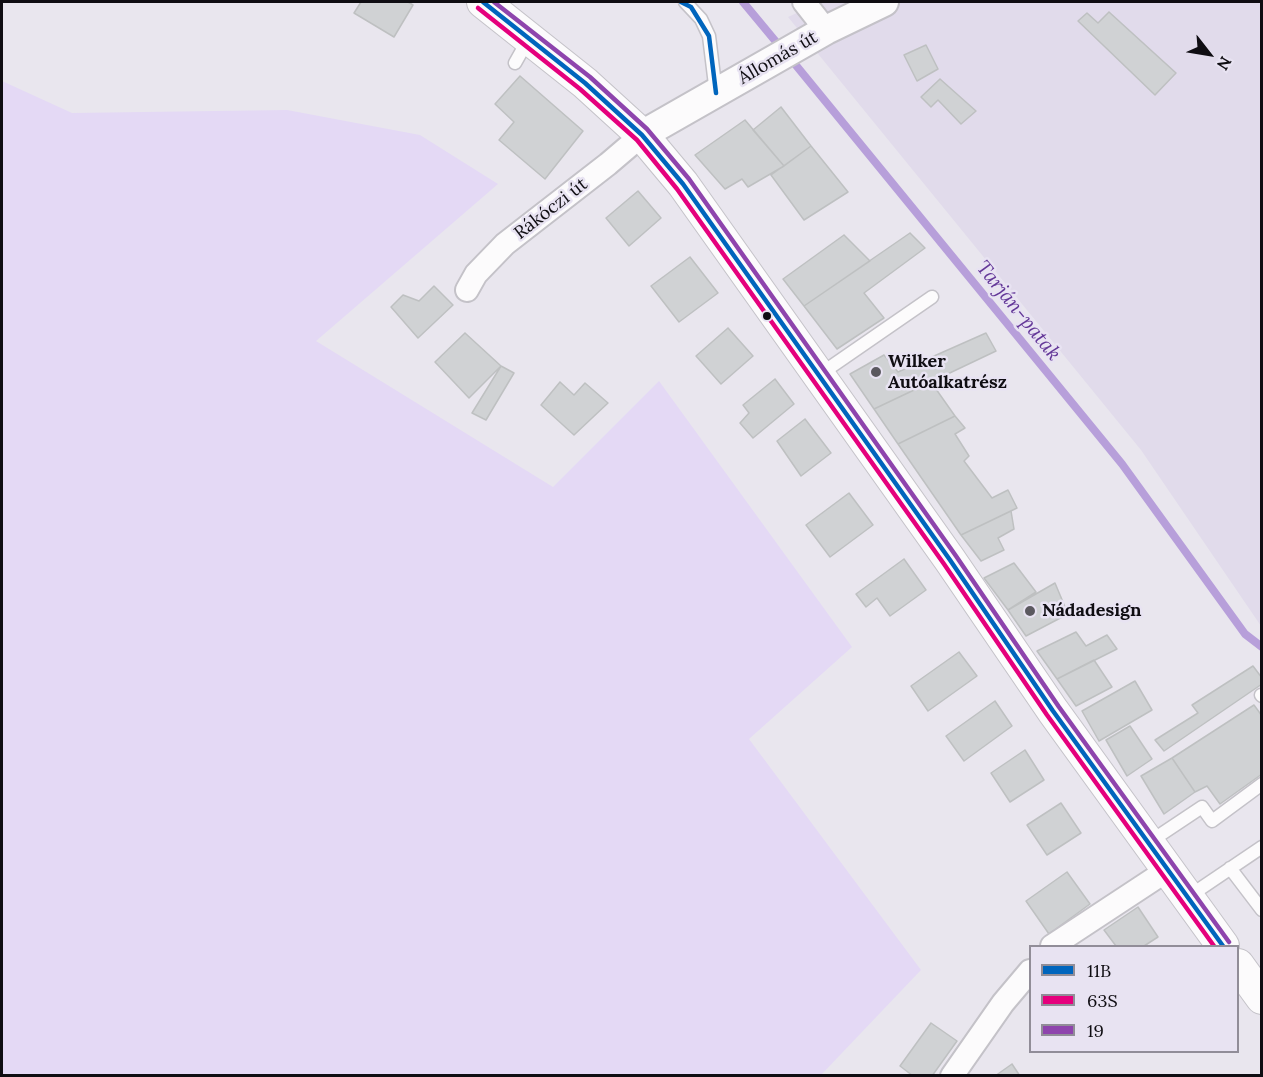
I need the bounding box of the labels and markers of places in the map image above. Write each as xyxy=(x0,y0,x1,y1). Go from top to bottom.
unlabelled marker xyxy=(761,310,773,322)
place label: Wilker Autóalkatrész xyxy=(888,351,1007,394)
marker: Wilker Autóalkatrész xyxy=(869,365,883,379)
place label: Nádadesign xyxy=(1042,600,1142,622)
marker: Nádadesign xyxy=(1023,604,1037,618)

